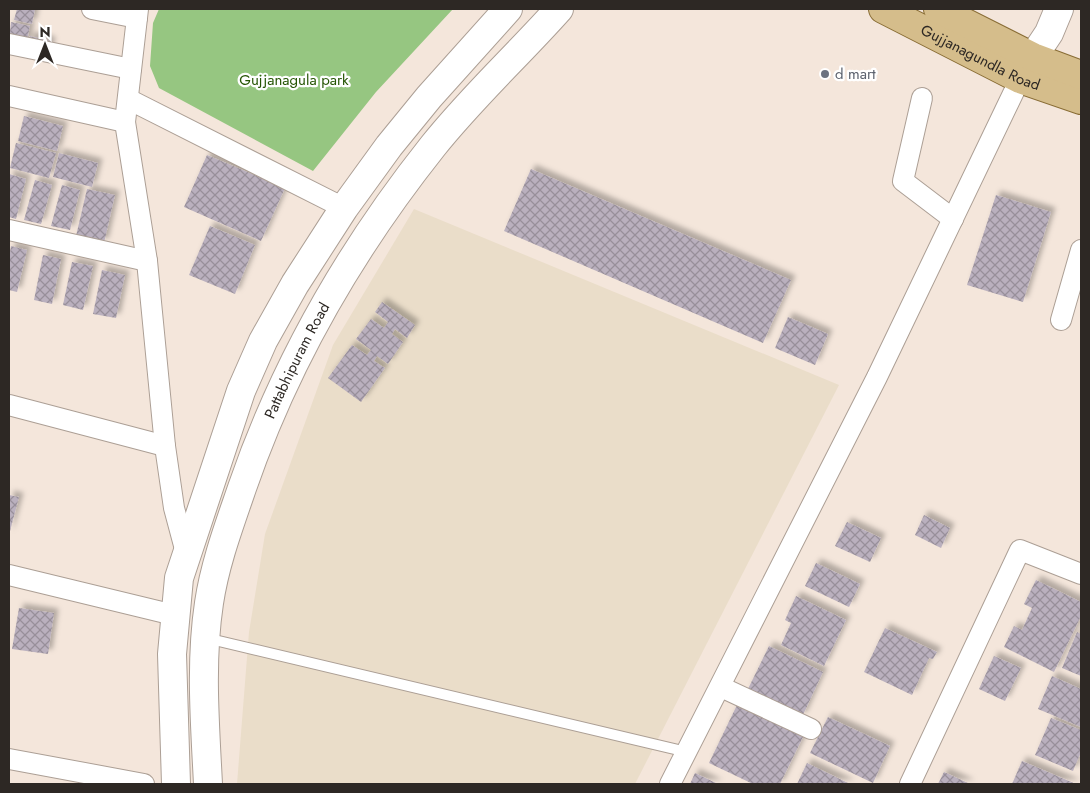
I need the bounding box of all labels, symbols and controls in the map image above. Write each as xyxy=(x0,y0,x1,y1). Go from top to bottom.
street label: Gujjanagundla Road xyxy=(917,19,1043,96)
north arrow xyxy=(20,20,70,70)
text: N xyxy=(39,22,51,42)
place label: d mart xyxy=(835,63,876,85)
marker: d mart xyxy=(819,68,831,80)
park label: Gujjanagula park xyxy=(239,69,349,91)
street label: Pattabhipuram Road xyxy=(259,298,335,422)

